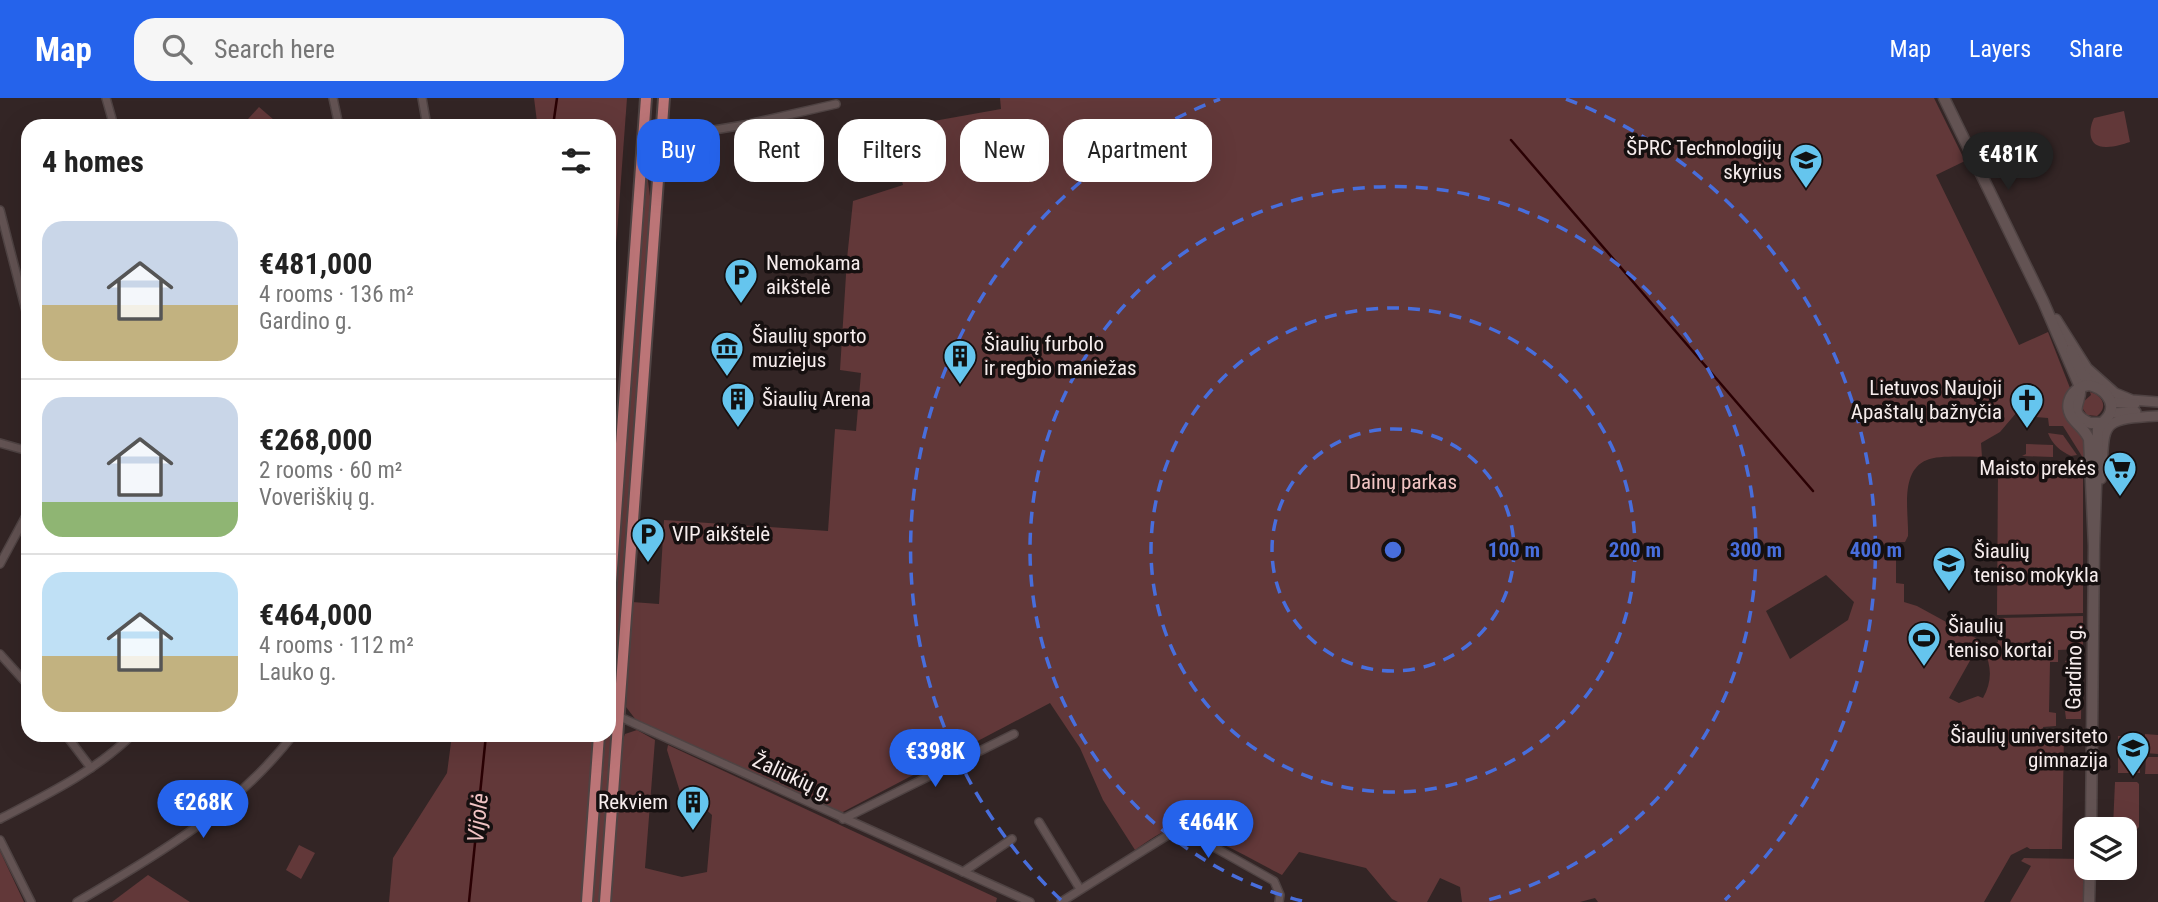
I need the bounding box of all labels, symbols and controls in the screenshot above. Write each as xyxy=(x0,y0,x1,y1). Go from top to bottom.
search box xyxy=(134,18,624,81)
text: Map xyxy=(35,30,92,69)
icon: search xyxy=(158,30,196,68)
text: Search here xyxy=(214,34,335,64)
text: Map xyxy=(1890,35,1931,63)
text: Layers xyxy=(1969,35,2031,63)
text: Share xyxy=(2069,35,2123,63)
chip: Buy xyxy=(637,119,720,182)
chip: Rent xyxy=(734,119,824,182)
chip: Filters xyxy=(838,119,946,182)
chip: New xyxy=(960,119,1049,182)
chip: Apartment xyxy=(1063,119,1212,182)
pin: €481K xyxy=(1959,132,2057,192)
place label: ŠPRC Technologijų skyrius xyxy=(1626,136,1782,184)
school or university icon: ŠPRC Technologijų skyrius xyxy=(1787,141,1825,190)
text: €481K xyxy=(1978,141,2038,168)
icon: filters xyxy=(557,142,595,180)
text: 4 homes xyxy=(42,144,144,179)
text: €481,000 xyxy=(259,246,372,281)
icon: home xyxy=(98,249,182,333)
place label: Nemokama aikštelė xyxy=(766,251,861,299)
parking icon: Nemokama aikštelė xyxy=(722,256,760,305)
text: 4 rooms · 136 m² xyxy=(259,281,414,308)
text: Gardino g. xyxy=(259,308,352,335)
place label: Šiaulių sporto muziejus xyxy=(752,324,866,372)
museum icon: Šiaulių sporto muziejus xyxy=(708,329,746,378)
place label: Šiaulių furbolo ir regbio maniežas xyxy=(984,332,1137,380)
building icon: Šiaulių furbolo ir regbio maniežas xyxy=(941,337,979,386)
place label: Lietuvos Naujoji Apaštalų bažnyčia xyxy=(1851,376,2002,424)
building icon: Šiaulių Arena xyxy=(719,380,757,429)
church icon: Lietuvos Naujoji Apaštalų bažnyčia xyxy=(2008,381,2046,430)
place label: Šiaulių Arena xyxy=(762,387,871,411)
text: €268,000 xyxy=(259,422,372,457)
icon: home xyxy=(98,425,182,509)
supermarket icon: Maisto prekės xyxy=(2101,449,2139,498)
place label: Maisto prekės xyxy=(1979,456,2096,480)
text: 2 rooms · 60 m² xyxy=(259,457,402,484)
park label: Dainų parkas xyxy=(1349,470,1457,494)
text: Voveriškių g. xyxy=(259,484,375,511)
parking icon: VIP aikštelė xyxy=(629,515,667,564)
place label: VIP aikštelė xyxy=(672,522,770,546)
centre of rings xyxy=(1381,538,1405,562)
text: 100 m xyxy=(1488,538,1540,562)
text: 200 m xyxy=(1609,538,1661,562)
text: 300 m xyxy=(1730,538,1782,562)
text: 400 m xyxy=(1850,538,1902,562)
place label: Šiaulių teniso mokykla xyxy=(1974,539,2099,587)
school or university icon: Šiaulių teniso mokykla xyxy=(1930,544,1968,593)
text: €464,000 xyxy=(259,597,372,632)
icon: home xyxy=(98,600,182,684)
place label: Šiaulių teniso kortai xyxy=(1948,614,2052,662)
sports icon: Šiaulių teniso kortai xyxy=(1905,619,1943,668)
street label: Gardino g. xyxy=(2061,624,2087,710)
text: 4 rooms · 112 m² xyxy=(259,632,414,659)
text: Lauko g. xyxy=(259,659,337,686)
place label: Šiaulių universiteto gimnazija xyxy=(1950,724,2108,772)
school or university icon: Šiaulių universiteto gimnazija xyxy=(2114,729,2152,778)
pin: €398K xyxy=(886,730,984,789)
text: €398K xyxy=(905,738,965,765)
street label: Žaliūkių g. xyxy=(749,748,837,806)
pin: €268K xyxy=(154,780,252,840)
building icon: Rekviem xyxy=(674,783,712,832)
text: €268K xyxy=(173,789,233,816)
place label: Rekviem xyxy=(598,790,668,814)
water label: Vijolė xyxy=(462,792,494,844)
pin: €464K xyxy=(1159,800,1257,860)
text: €464K xyxy=(1178,809,1238,836)
map controls xyxy=(2074,817,2137,880)
button: layers xyxy=(2074,817,2137,880)

